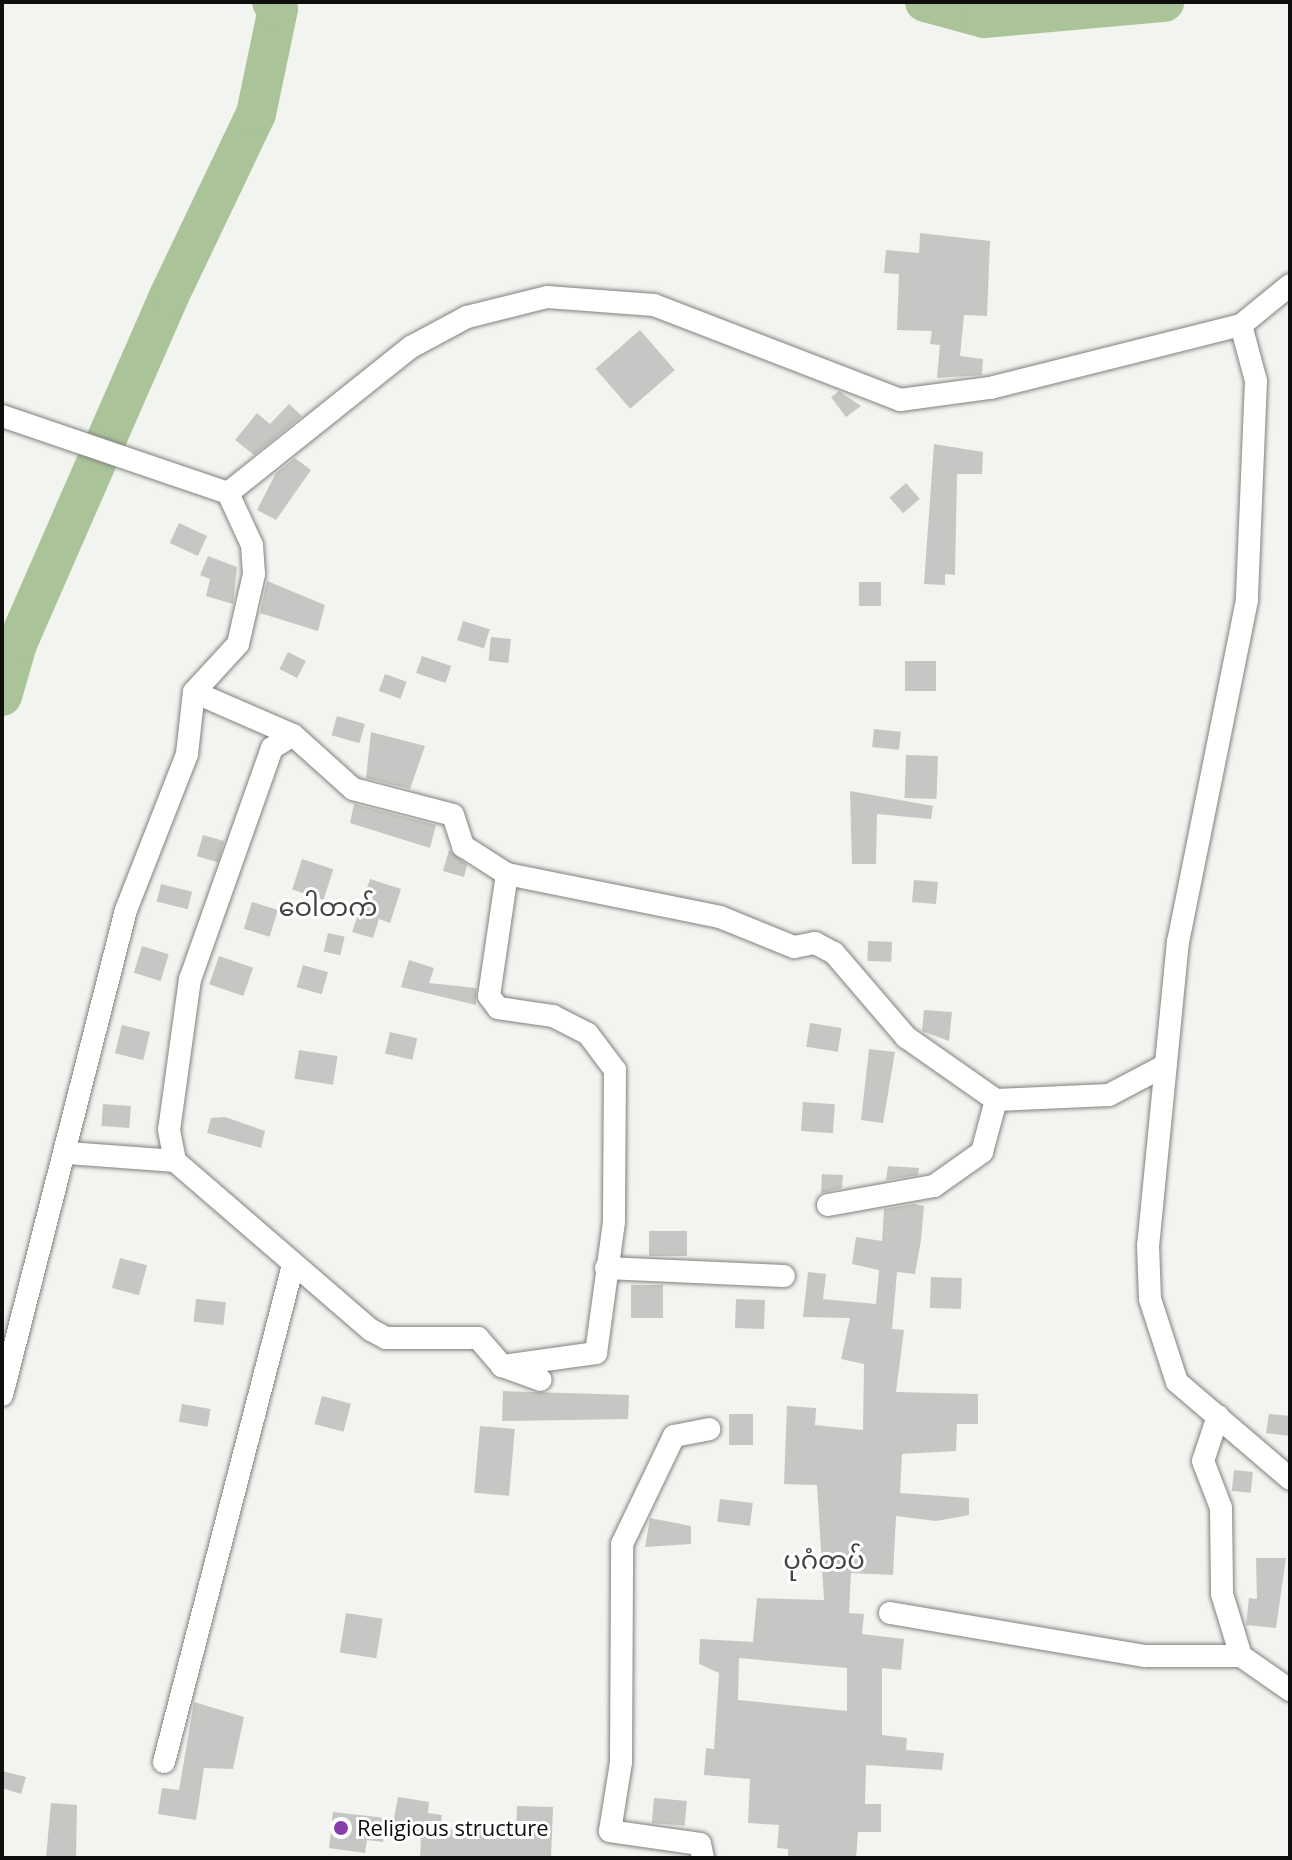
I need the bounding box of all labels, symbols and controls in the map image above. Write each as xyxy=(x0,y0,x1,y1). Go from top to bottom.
district label: ဝေါတက် xyxy=(279,891,377,923)
district label: ပုဂံတပ် xyxy=(783,1544,865,1576)
place label: Religious structure xyxy=(357,1815,548,1841)
marker: Religious structure xyxy=(332,1819,350,1837)

